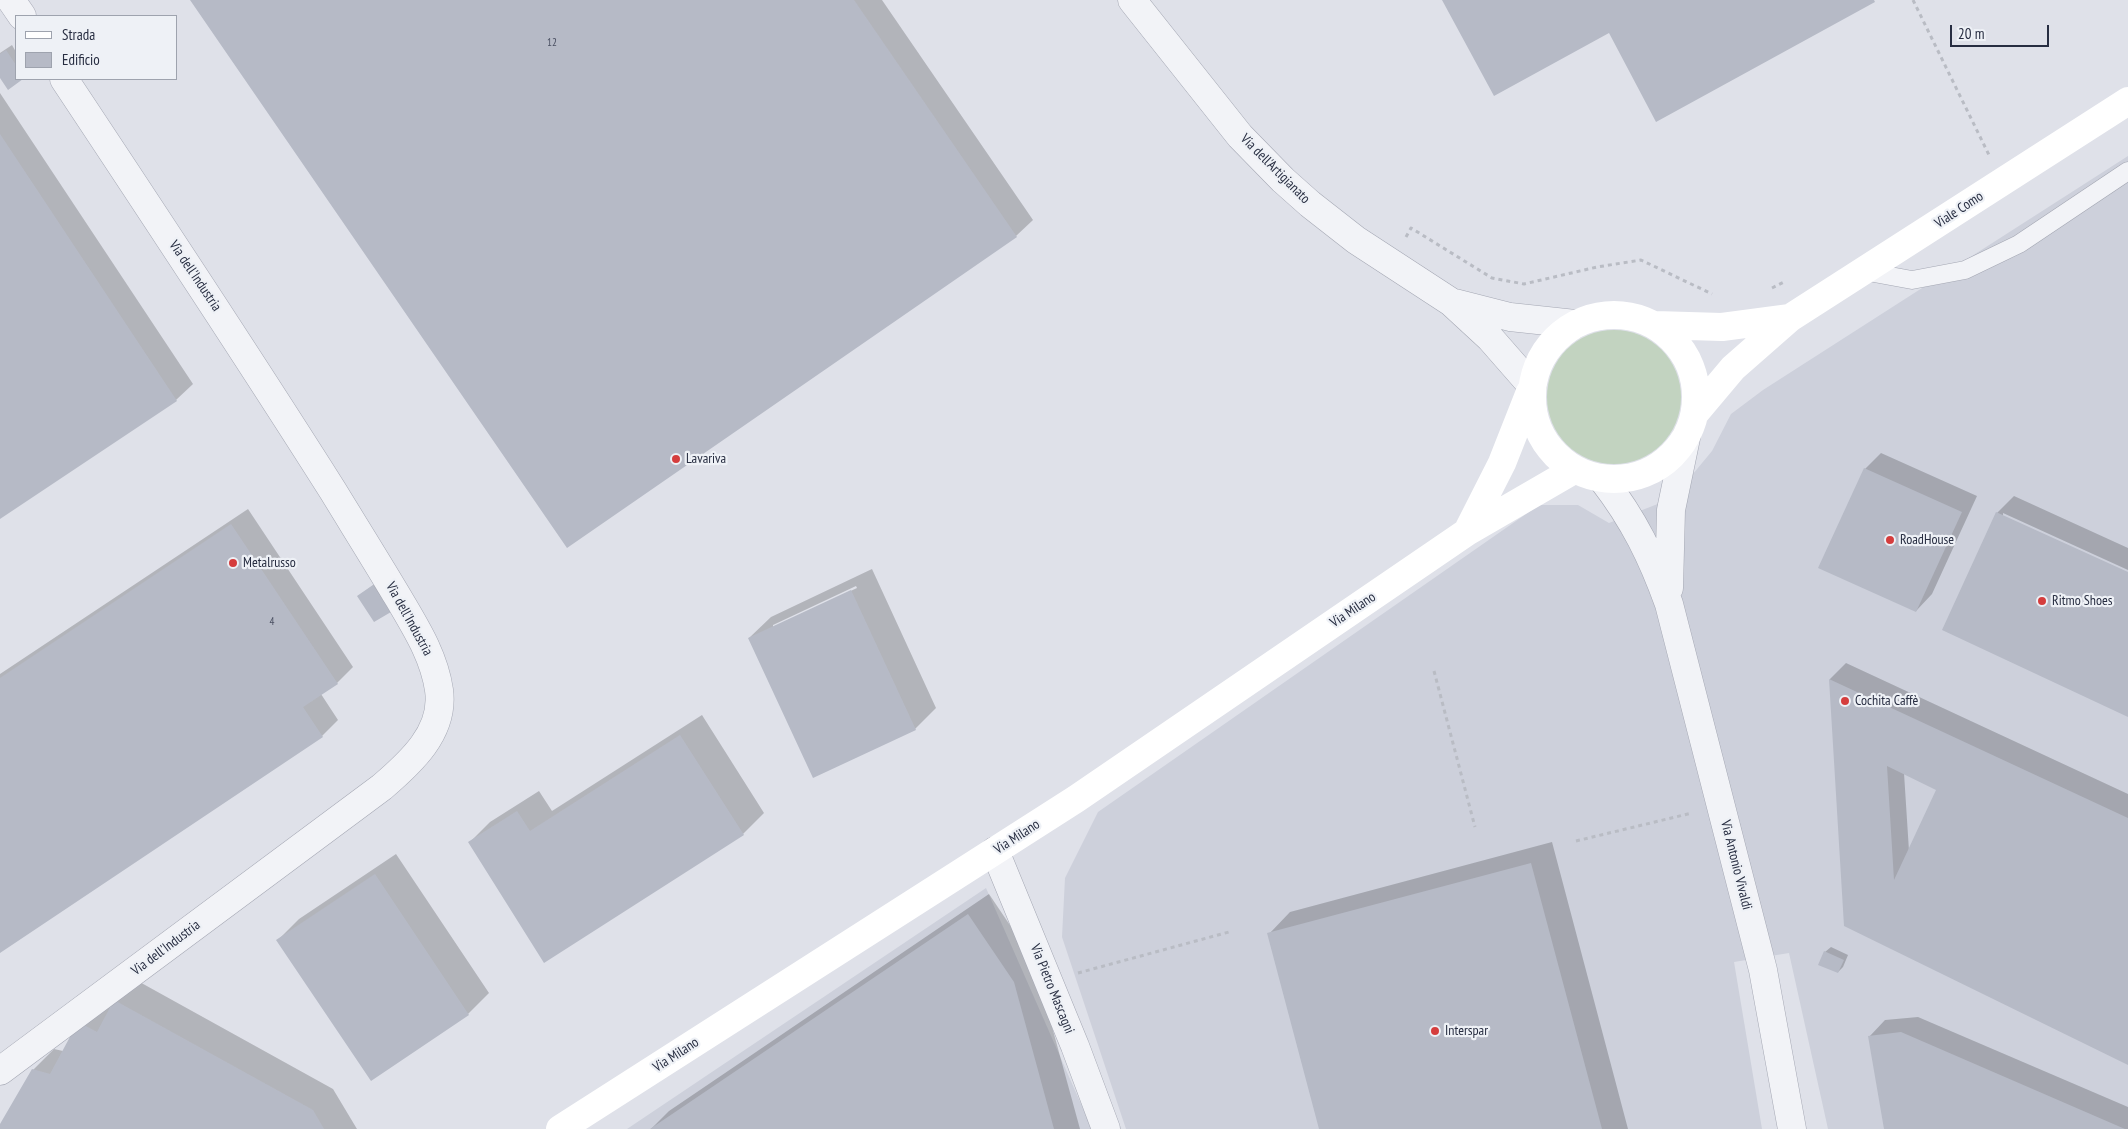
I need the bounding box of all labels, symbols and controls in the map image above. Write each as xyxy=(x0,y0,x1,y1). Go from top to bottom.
legend xyxy=(15,15,178,80)
scale bar xyxy=(1953,15,2052,47)
text: 20 m xyxy=(1958,24,1984,43)
text: Strada xyxy=(62,25,95,44)
house number: 12 xyxy=(547,36,557,50)
text: Edificio xyxy=(62,50,100,69)
street label: Via dell'Artigianato xyxy=(1237,131,1313,207)
street label: Viale Como xyxy=(1932,188,1986,232)
street label: Via dell'Industria xyxy=(165,237,225,315)
place label: Lavariva xyxy=(686,451,726,467)
marker: Lavariva xyxy=(670,453,682,465)
place label: RoadHouse xyxy=(1900,532,1954,548)
marker: RoadHouse xyxy=(1884,534,1896,546)
place label: Metalrusso xyxy=(243,555,296,571)
marker: Metalrusso xyxy=(227,557,239,569)
street label: Via dell'Industria xyxy=(382,579,436,659)
street label: Via Milano xyxy=(1327,589,1379,631)
place label: Ritmo Shoes xyxy=(2052,593,2112,609)
marker: Ritmo Shoes xyxy=(2036,595,2048,607)
house number: 4 xyxy=(270,615,274,629)
place label: Cochita Caffè xyxy=(1855,693,1918,709)
marker: Cochita Caffè xyxy=(1839,695,1851,707)
street label: Via Milano xyxy=(991,816,1043,858)
street label: Via Antonio Vivaldi xyxy=(1717,818,1755,912)
street label: Via dell'Industria xyxy=(128,917,204,979)
street label: Via Pietro Mascagni xyxy=(1026,942,1078,1036)
place label: Interspar xyxy=(1445,1023,1488,1039)
marker: Interspar xyxy=(1429,1025,1441,1037)
street label: Via Milano xyxy=(650,1034,702,1076)

